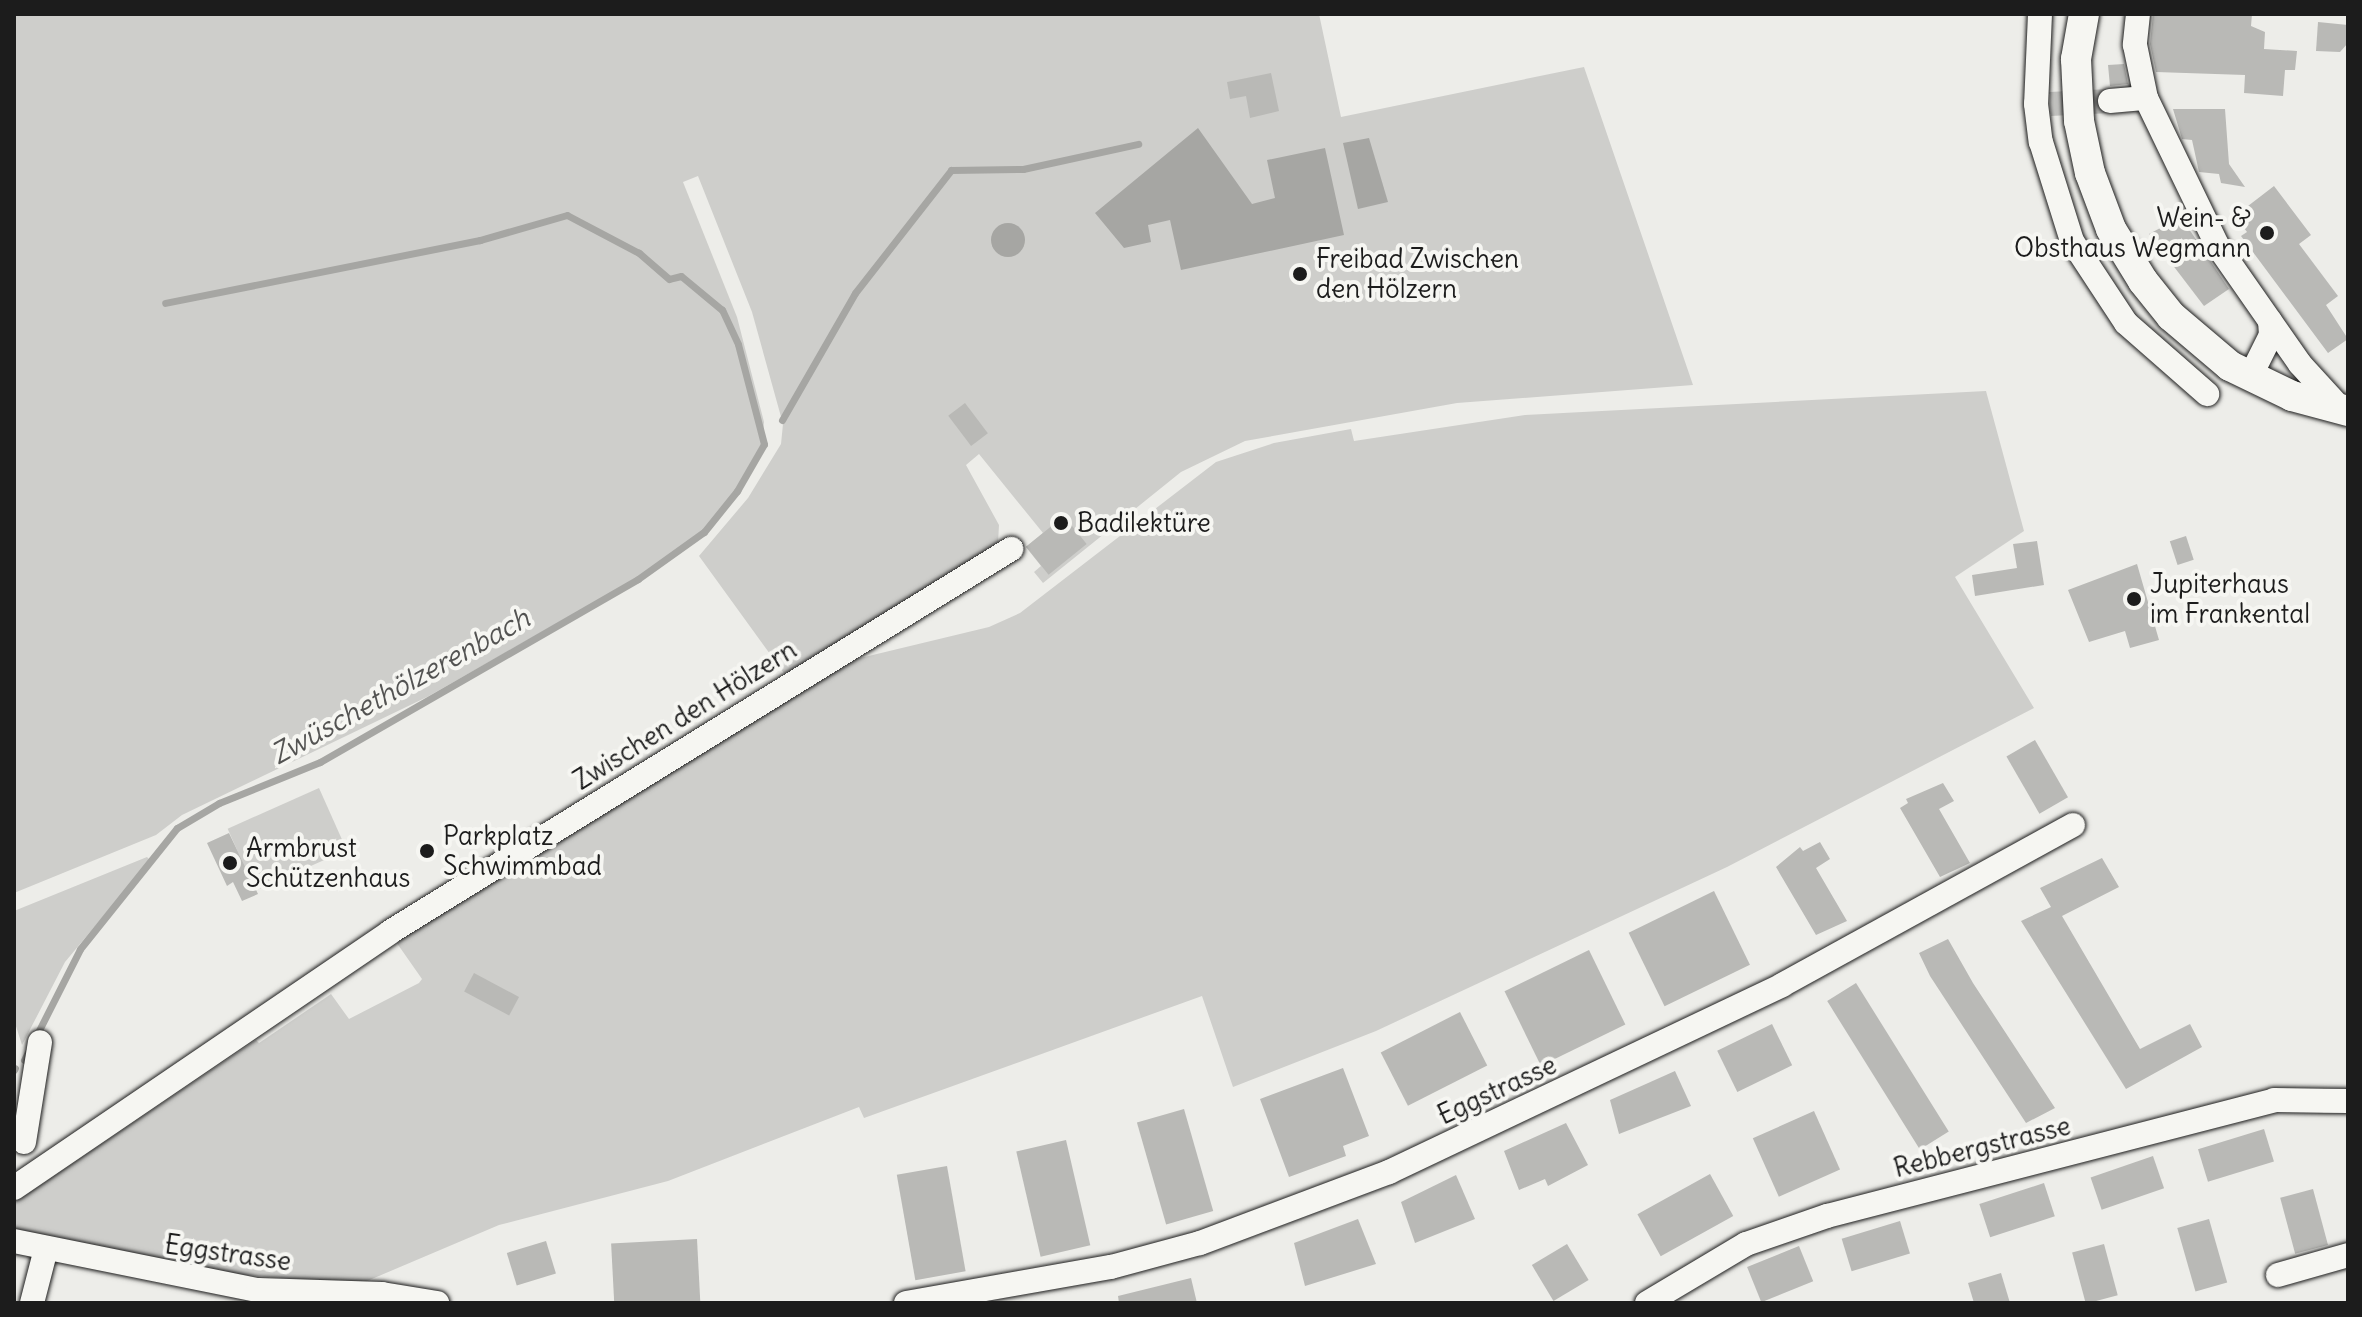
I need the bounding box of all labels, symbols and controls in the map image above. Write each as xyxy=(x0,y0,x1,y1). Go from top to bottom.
place label: Wein- & Obsthaus Wegmann xyxy=(2014,202,2251,264)
marker: Wein- & Obsthaus Wegmann xyxy=(2258,224,2276,242)
place label: Freibad Zwischen den Hölzern xyxy=(1316,243,1519,304)
marker: Freibad Zwischen den Hölzern xyxy=(1291,265,1309,283)
place label: Badilektüre xyxy=(1077,507,1211,539)
marker: Badilektüre xyxy=(1052,514,1070,532)
place label: Jupiterhaus im Frankental xyxy=(2150,568,2310,630)
marker: Jupiterhaus im Frankental xyxy=(2125,590,2143,608)
water label: Zwüschethölzerenbach xyxy=(265,601,535,771)
street label: Zwischen den Hölzern xyxy=(568,634,802,796)
place label: Parkplatz Schwimmbad xyxy=(443,820,602,882)
place label: Armbrust Schützenhaus xyxy=(246,832,410,894)
marker: Parkplatz Schwimmbad xyxy=(418,842,436,860)
marker: Armbrust Schützenhaus xyxy=(221,854,239,872)
street label: Eggstrasse xyxy=(1433,1049,1561,1131)
street label: Rebbergstrasse xyxy=(1890,1110,2074,1184)
street label: Eggstrasse xyxy=(163,1229,293,1277)

